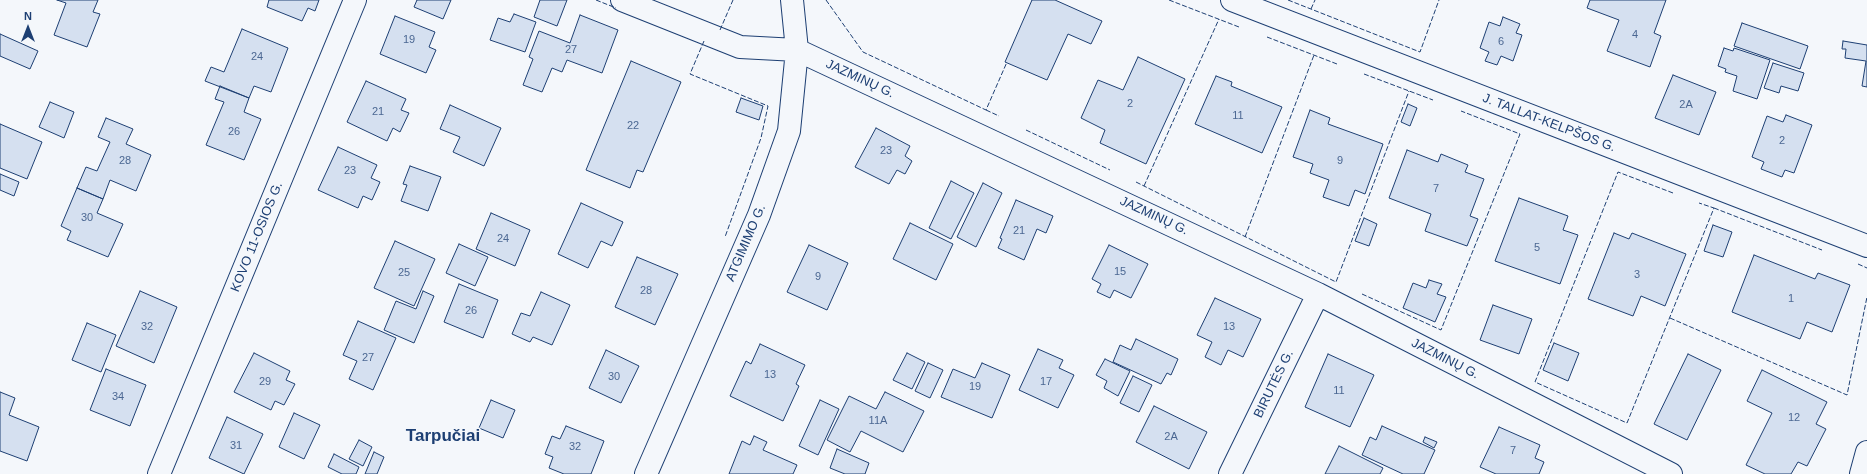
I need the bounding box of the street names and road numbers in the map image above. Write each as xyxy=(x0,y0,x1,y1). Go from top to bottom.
street label: JAZMINŲ G. xyxy=(823,56,897,102)
street label: J. TALLAT-KELPŠOS G. xyxy=(1480,90,1618,156)
street label: KOVO 11-OSIOS G. xyxy=(228,180,286,294)
street label: JAZMINŲ G. xyxy=(1117,193,1191,239)
street label: ATGIMIMO G. xyxy=(723,202,769,284)
street label: JAZMINŲ G. xyxy=(1409,335,1481,383)
street label: BIRUTĖS G. xyxy=(1251,347,1297,421)

